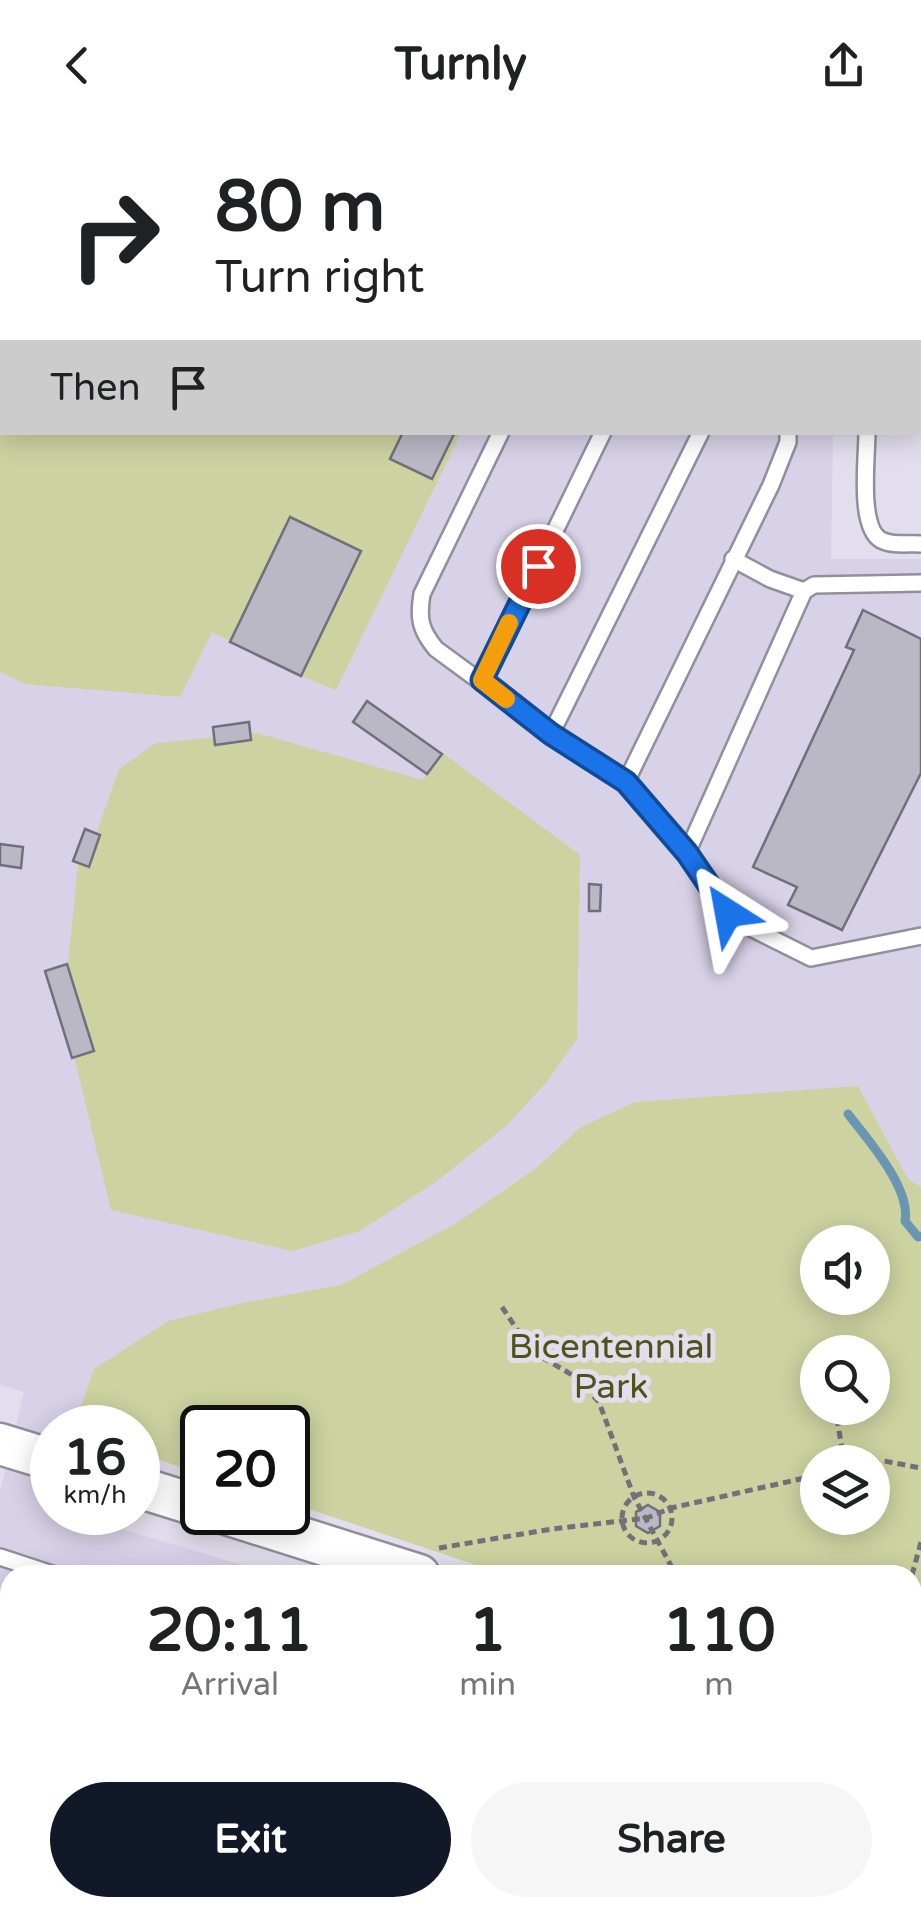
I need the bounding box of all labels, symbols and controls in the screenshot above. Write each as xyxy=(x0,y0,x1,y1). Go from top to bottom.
icon: back xyxy=(50,38,105,93)
text: Turnly xyxy=(394,38,527,92)
icon: share xyxy=(816,38,871,93)
text: 80 m xyxy=(215,166,385,250)
icon: right xyxy=(50,170,180,300)
text: Turn right xyxy=(215,251,424,305)
icon: arrive xyxy=(161,360,216,415)
text: Then xyxy=(50,365,141,411)
pin xyxy=(496,524,581,609)
icon: arrive xyxy=(511,539,566,594)
position arrow xyxy=(676,861,780,965)
map controls xyxy=(800,1225,890,1535)
button: sound xyxy=(800,1225,890,1315)
park label: Bicentennial Park xyxy=(509,1326,713,1408)
button: search xyxy=(800,1335,890,1425)
speed limit sign: 20 xyxy=(180,1405,310,1535)
text: 16 xyxy=(64,1428,126,1488)
button: layers xyxy=(800,1445,890,1535)
text: km/h xyxy=(64,1480,126,1510)
text: 20:11 xyxy=(146,1595,313,1667)
text: 1 xyxy=(469,1595,506,1667)
text: 110 xyxy=(662,1595,776,1667)
text: Arrival xyxy=(180,1666,279,1704)
text: min xyxy=(459,1666,516,1704)
text: m xyxy=(704,1666,734,1704)
button: Exit xyxy=(50,1782,451,1897)
button: Share xyxy=(471,1782,872,1897)

